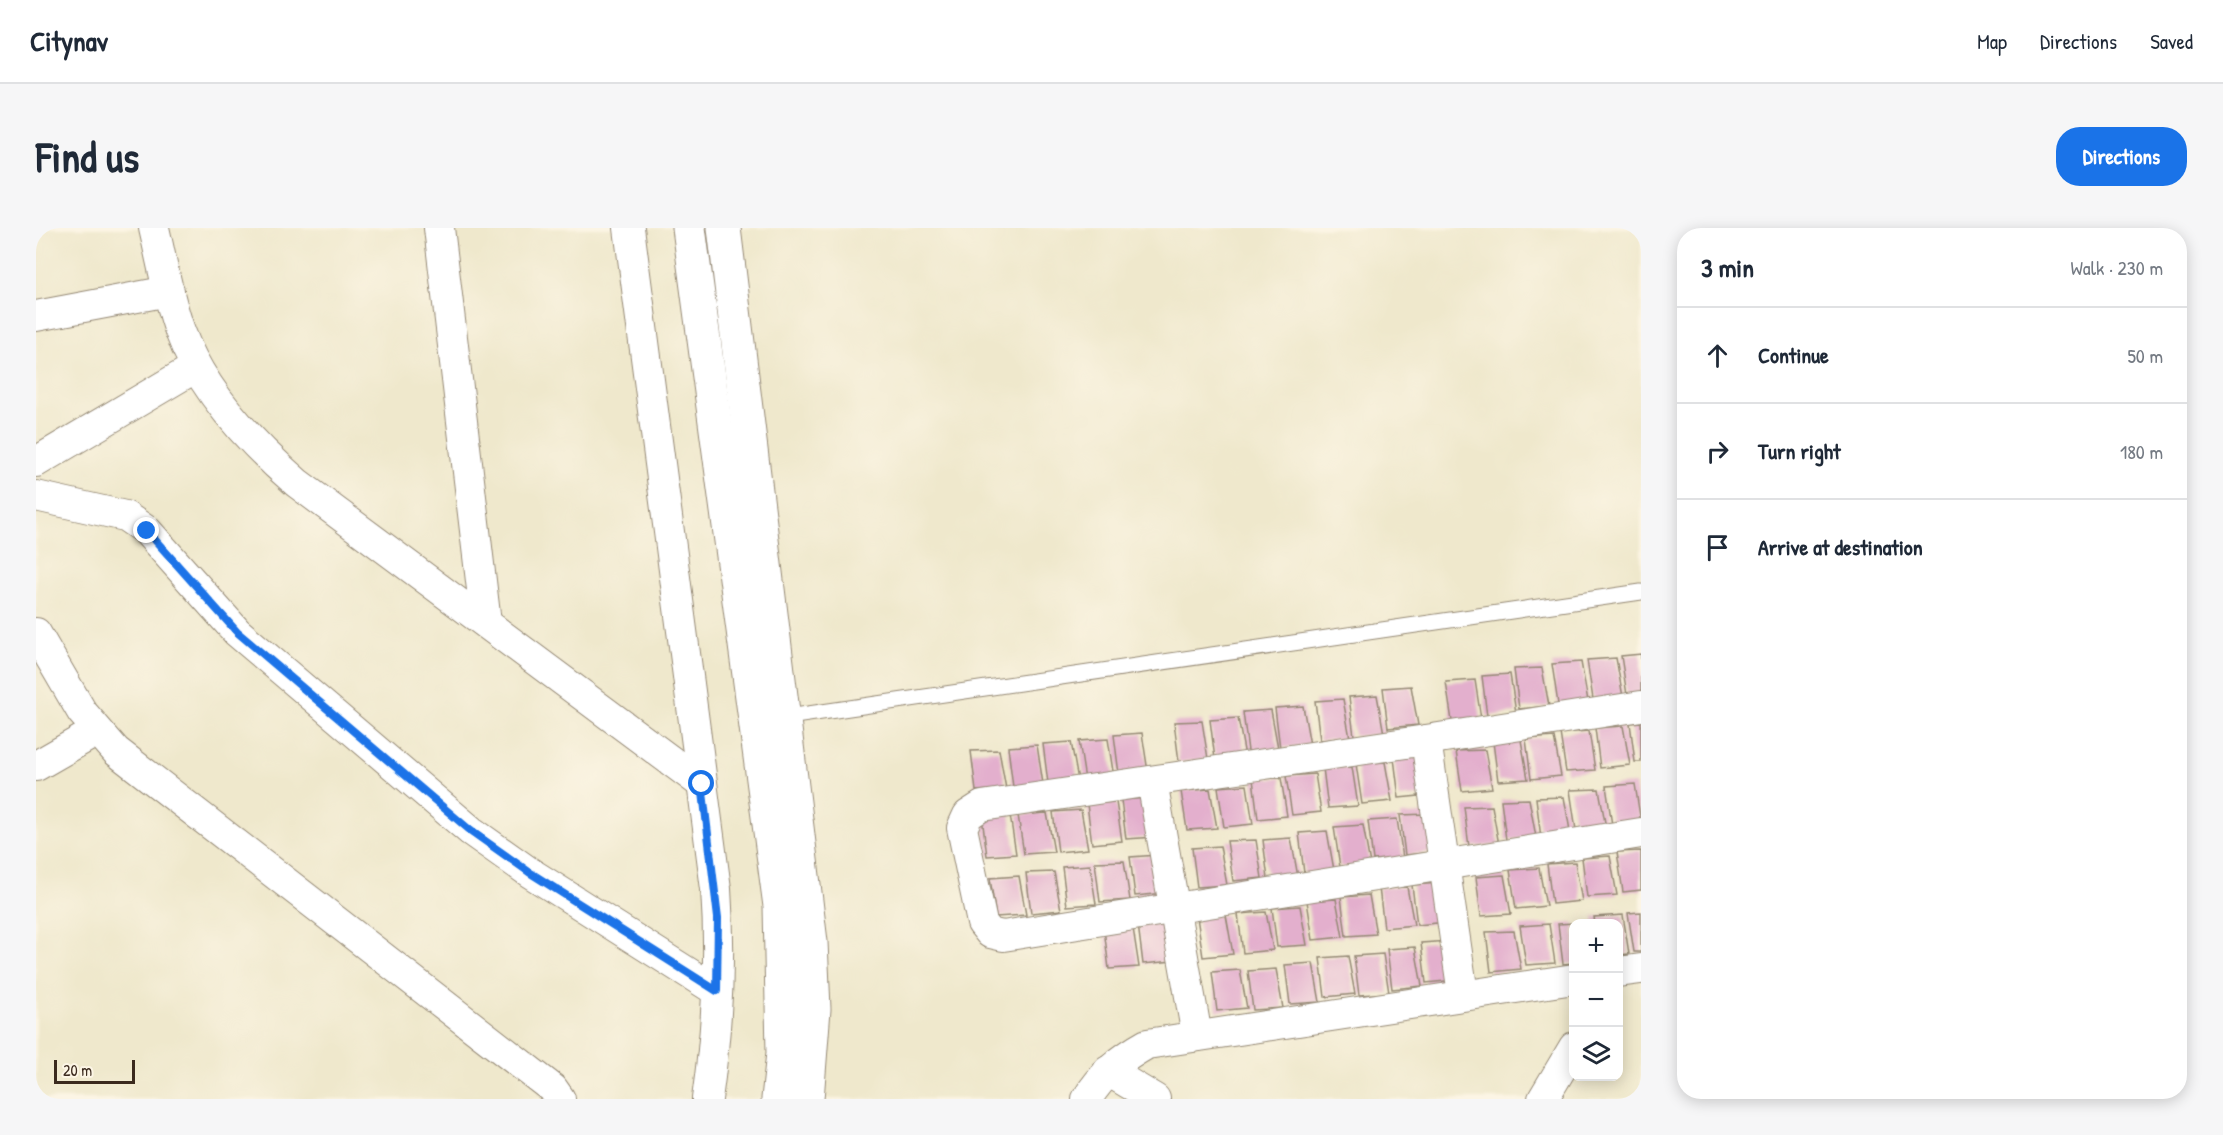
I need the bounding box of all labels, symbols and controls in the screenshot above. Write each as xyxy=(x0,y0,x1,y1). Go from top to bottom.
text: Citynav xyxy=(30,22,108,60)
text: Map xyxy=(1977,27,2007,56)
text: Directions xyxy=(2040,27,2117,56)
text: Saved xyxy=(2150,27,2193,56)
button: Directions xyxy=(2056,127,2187,186)
text: Find us xyxy=(36,128,139,185)
text: 3 min xyxy=(1701,250,1754,285)
text: Walk · 230 m xyxy=(2071,254,2163,281)
icon: ahead xyxy=(1701,339,1734,372)
text: Continue xyxy=(1758,340,1829,370)
text: 50 m xyxy=(2127,342,2163,369)
icon: right xyxy=(1701,435,1734,468)
text: Turn right xyxy=(1758,436,1841,466)
text: 180 m xyxy=(2120,438,2163,465)
route end xyxy=(133,517,159,543)
icon: arrive xyxy=(1701,531,1734,564)
text: Arrive at destination xyxy=(1758,532,1923,562)
route start xyxy=(688,770,714,796)
map controls xyxy=(1569,919,1623,1081)
button: + xyxy=(1569,919,1623,973)
button: − xyxy=(1569,973,1623,1027)
button: layers xyxy=(1569,1027,1623,1081)
scale bar xyxy=(54,1057,135,1084)
text: 20 m xyxy=(63,1059,92,1081)

